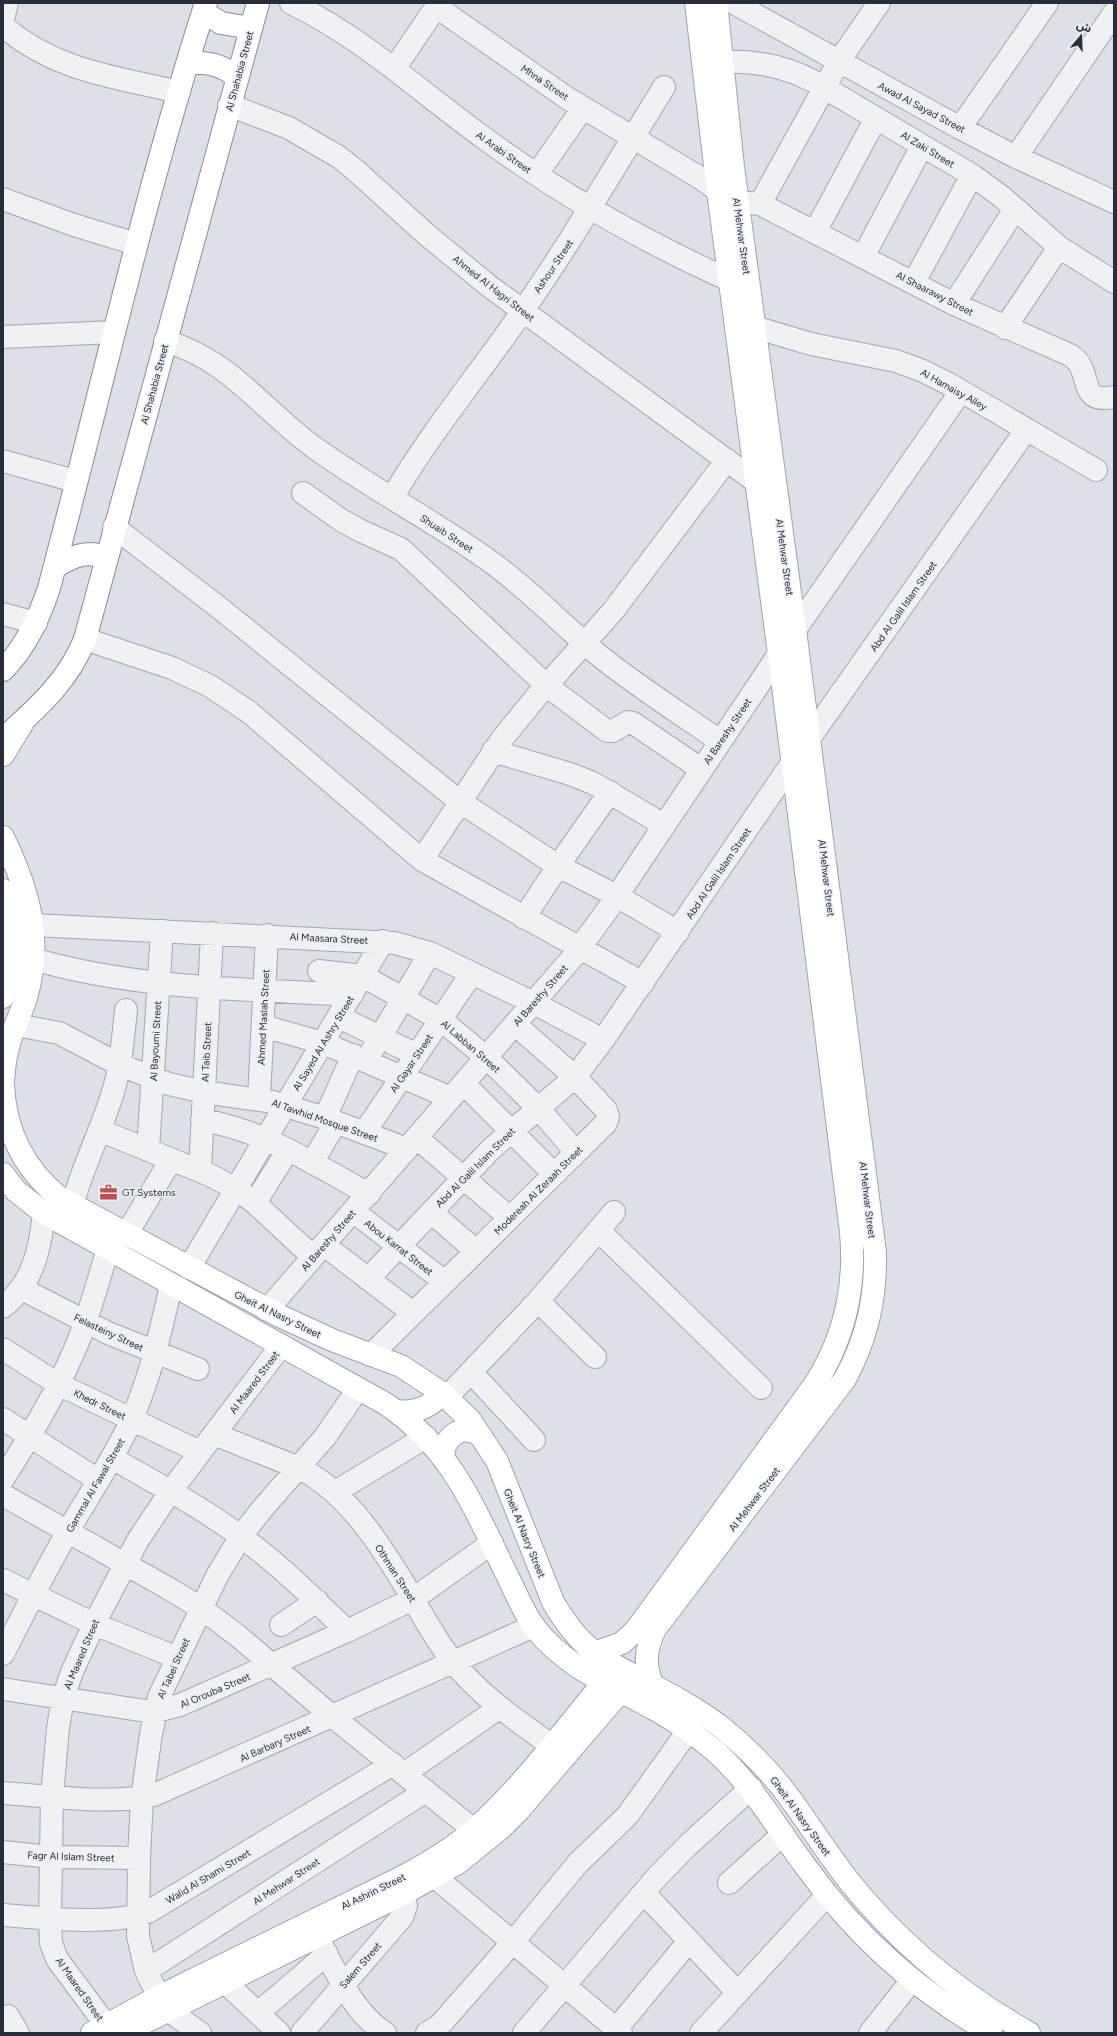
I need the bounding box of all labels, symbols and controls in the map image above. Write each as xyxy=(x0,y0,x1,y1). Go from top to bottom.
north arrow xyxy=(1061,16,1101,56)
text: ش xyxy=(1075,18,1093,36)
street label: Al Shahabia Street xyxy=(223,29,257,113)
street label: Mhna Street xyxy=(518,62,571,103)
street label: Awad Al Sayad Street xyxy=(876,79,968,136)
street label: Al Arabi Street xyxy=(473,128,534,177)
street label: Al Zaki Street xyxy=(898,128,957,171)
street label: Al Mehwar Street xyxy=(730,197,753,276)
street label: Ashour Street xyxy=(531,237,576,296)
street label: Ahmed Al Hagri Street xyxy=(450,252,538,325)
street label: Al Shaarawy Street xyxy=(894,268,976,319)
street label: Al Shahabia Street xyxy=(138,342,172,426)
street label: Al Hamaisy Alley xyxy=(918,366,990,413)
street label: Shuaib Street xyxy=(418,511,476,556)
street label: Al Mehwar Street xyxy=(773,518,796,597)
street label: Abd Al Galil Islam Street xyxy=(867,558,940,654)
street label: Al Bareshy Street xyxy=(700,695,755,767)
street label: Abd Al Galil Islam Street xyxy=(683,825,754,922)
street label: Al Mehwar Street xyxy=(815,839,838,918)
street label: Al Maasara Street xyxy=(289,930,369,947)
street label: Al Bareshy Street xyxy=(510,962,571,1029)
street label: Ahmed Maslah Street xyxy=(254,968,273,1065)
street label: Al Sayed Al Ashry Street xyxy=(290,993,357,1093)
street label: Al Bayoumi Street xyxy=(147,1000,164,1082)
street label: Al Labban Street xyxy=(438,1017,503,1076)
street label: Al Taib Street xyxy=(198,1021,215,1082)
street label: Al Gayar Street xyxy=(387,1031,436,1095)
street label: Al Tawhid Mosque Street xyxy=(270,1096,380,1145)
street label: Abd Al Galil Islam Street xyxy=(433,1124,518,1210)
street label: Modereah Al Zeraah Street xyxy=(491,1143,586,1238)
street label: Al Mehwar Street xyxy=(856,1161,879,1240)
office icon: GT.Systems xyxy=(99,1182,119,1202)
place label: GT.Systems xyxy=(122,1186,176,1199)
street label: Al Bareshy Street xyxy=(298,1207,359,1274)
street label: Abou Karrat Street xyxy=(362,1217,436,1278)
street label: Gheit Al Nasry Street xyxy=(232,1288,324,1341)
street label: Felasteiny Street xyxy=(72,1311,146,1354)
street label: Al Maared Street xyxy=(227,1348,282,1416)
street label: Khedr Street xyxy=(71,1386,128,1423)
street label: Gammal Al Fawal Street xyxy=(63,1436,128,1535)
street label: Al Mehwar Street xyxy=(726,1464,783,1534)
street label: Gheit Al Nasry Street xyxy=(501,1487,548,1580)
street label: Othman Street xyxy=(372,1542,419,1605)
street label: Al Maared Street xyxy=(61,1617,102,1691)
street label: Al Tabei Street xyxy=(154,1635,193,1701)
street label: Al Orouba Street xyxy=(178,1670,253,1711)
street label: Al Barbary Street xyxy=(238,1722,313,1765)
street label: Gheit Al Nasry Street xyxy=(767,1774,834,1859)
street label: Walid Al Shami Street xyxy=(163,1846,253,1907)
street label: Fagr Al Islam Street xyxy=(27,1848,115,1865)
street label: Al Mehwar Street xyxy=(250,1855,323,1908)
street label: Al Ashrin Street xyxy=(339,1870,408,1913)
street label: Salem Street xyxy=(336,1939,384,1991)
street label: Al Maared Street xyxy=(53,1955,107,2024)

